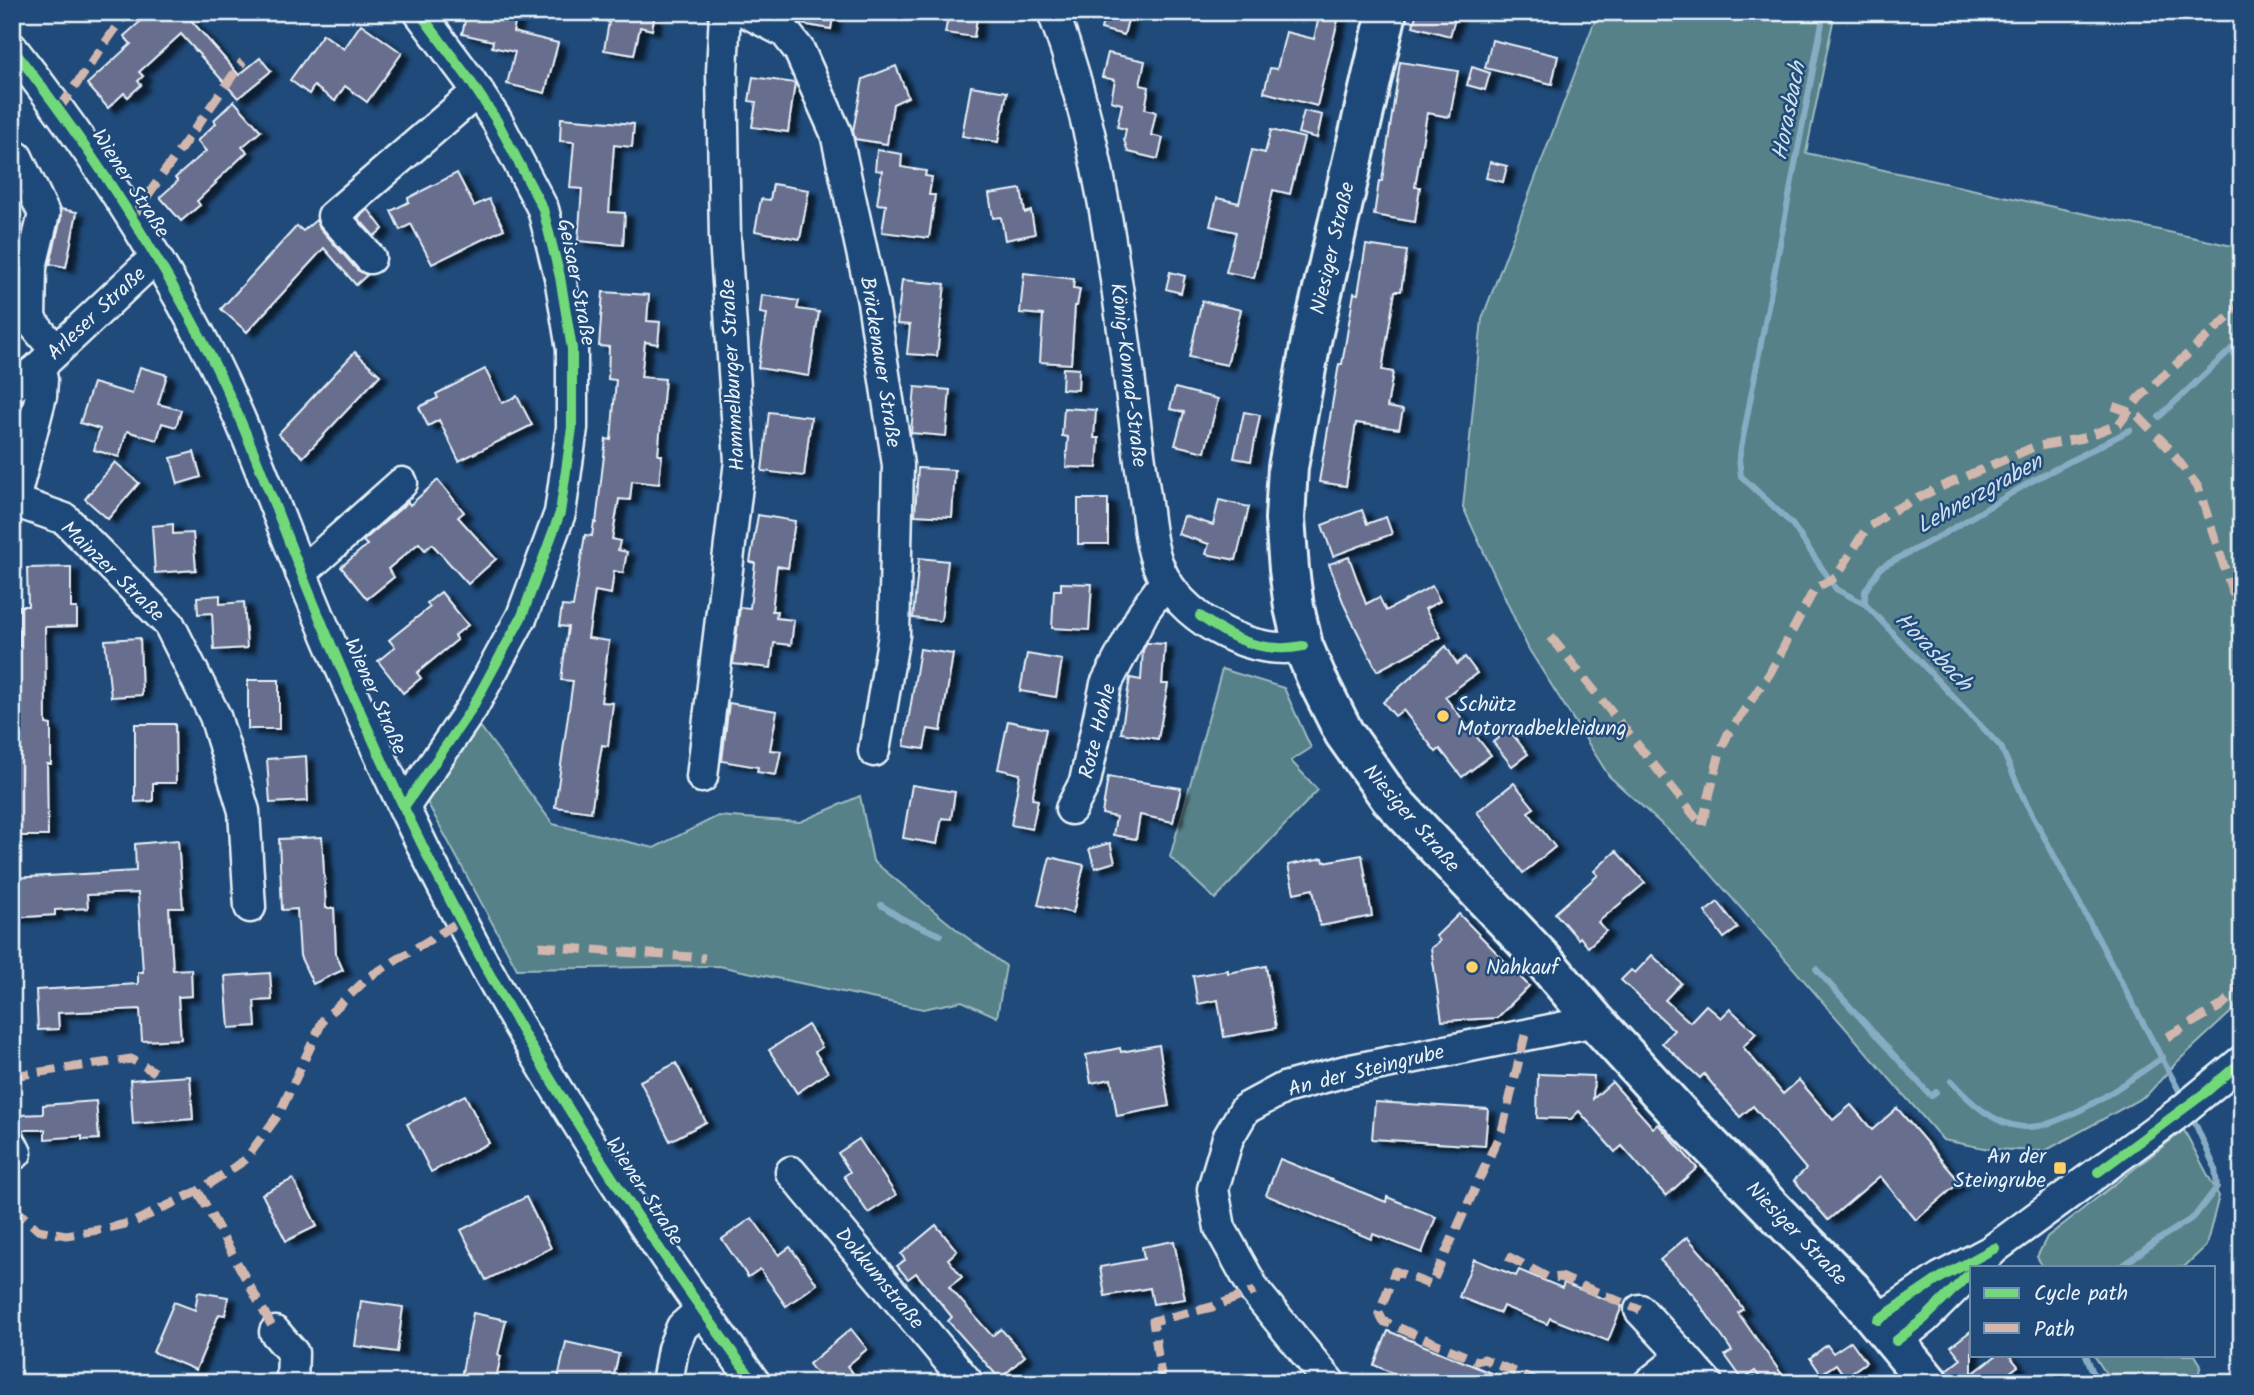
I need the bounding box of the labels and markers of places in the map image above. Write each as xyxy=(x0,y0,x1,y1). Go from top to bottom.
place label: Schütz Motorradbekleidung xyxy=(1457,689,1627,746)
marker: Schütz Motorradbekleidung xyxy=(1435,708,1451,724)
place label: Nahkauf xyxy=(1486,952,1561,985)
marker: Nahkauf xyxy=(1464,959,1480,975)
place label: An der Steingrube xyxy=(1954,1141,2047,1198)
marker: An der Steingrube xyxy=(2052,1160,2068,1176)

